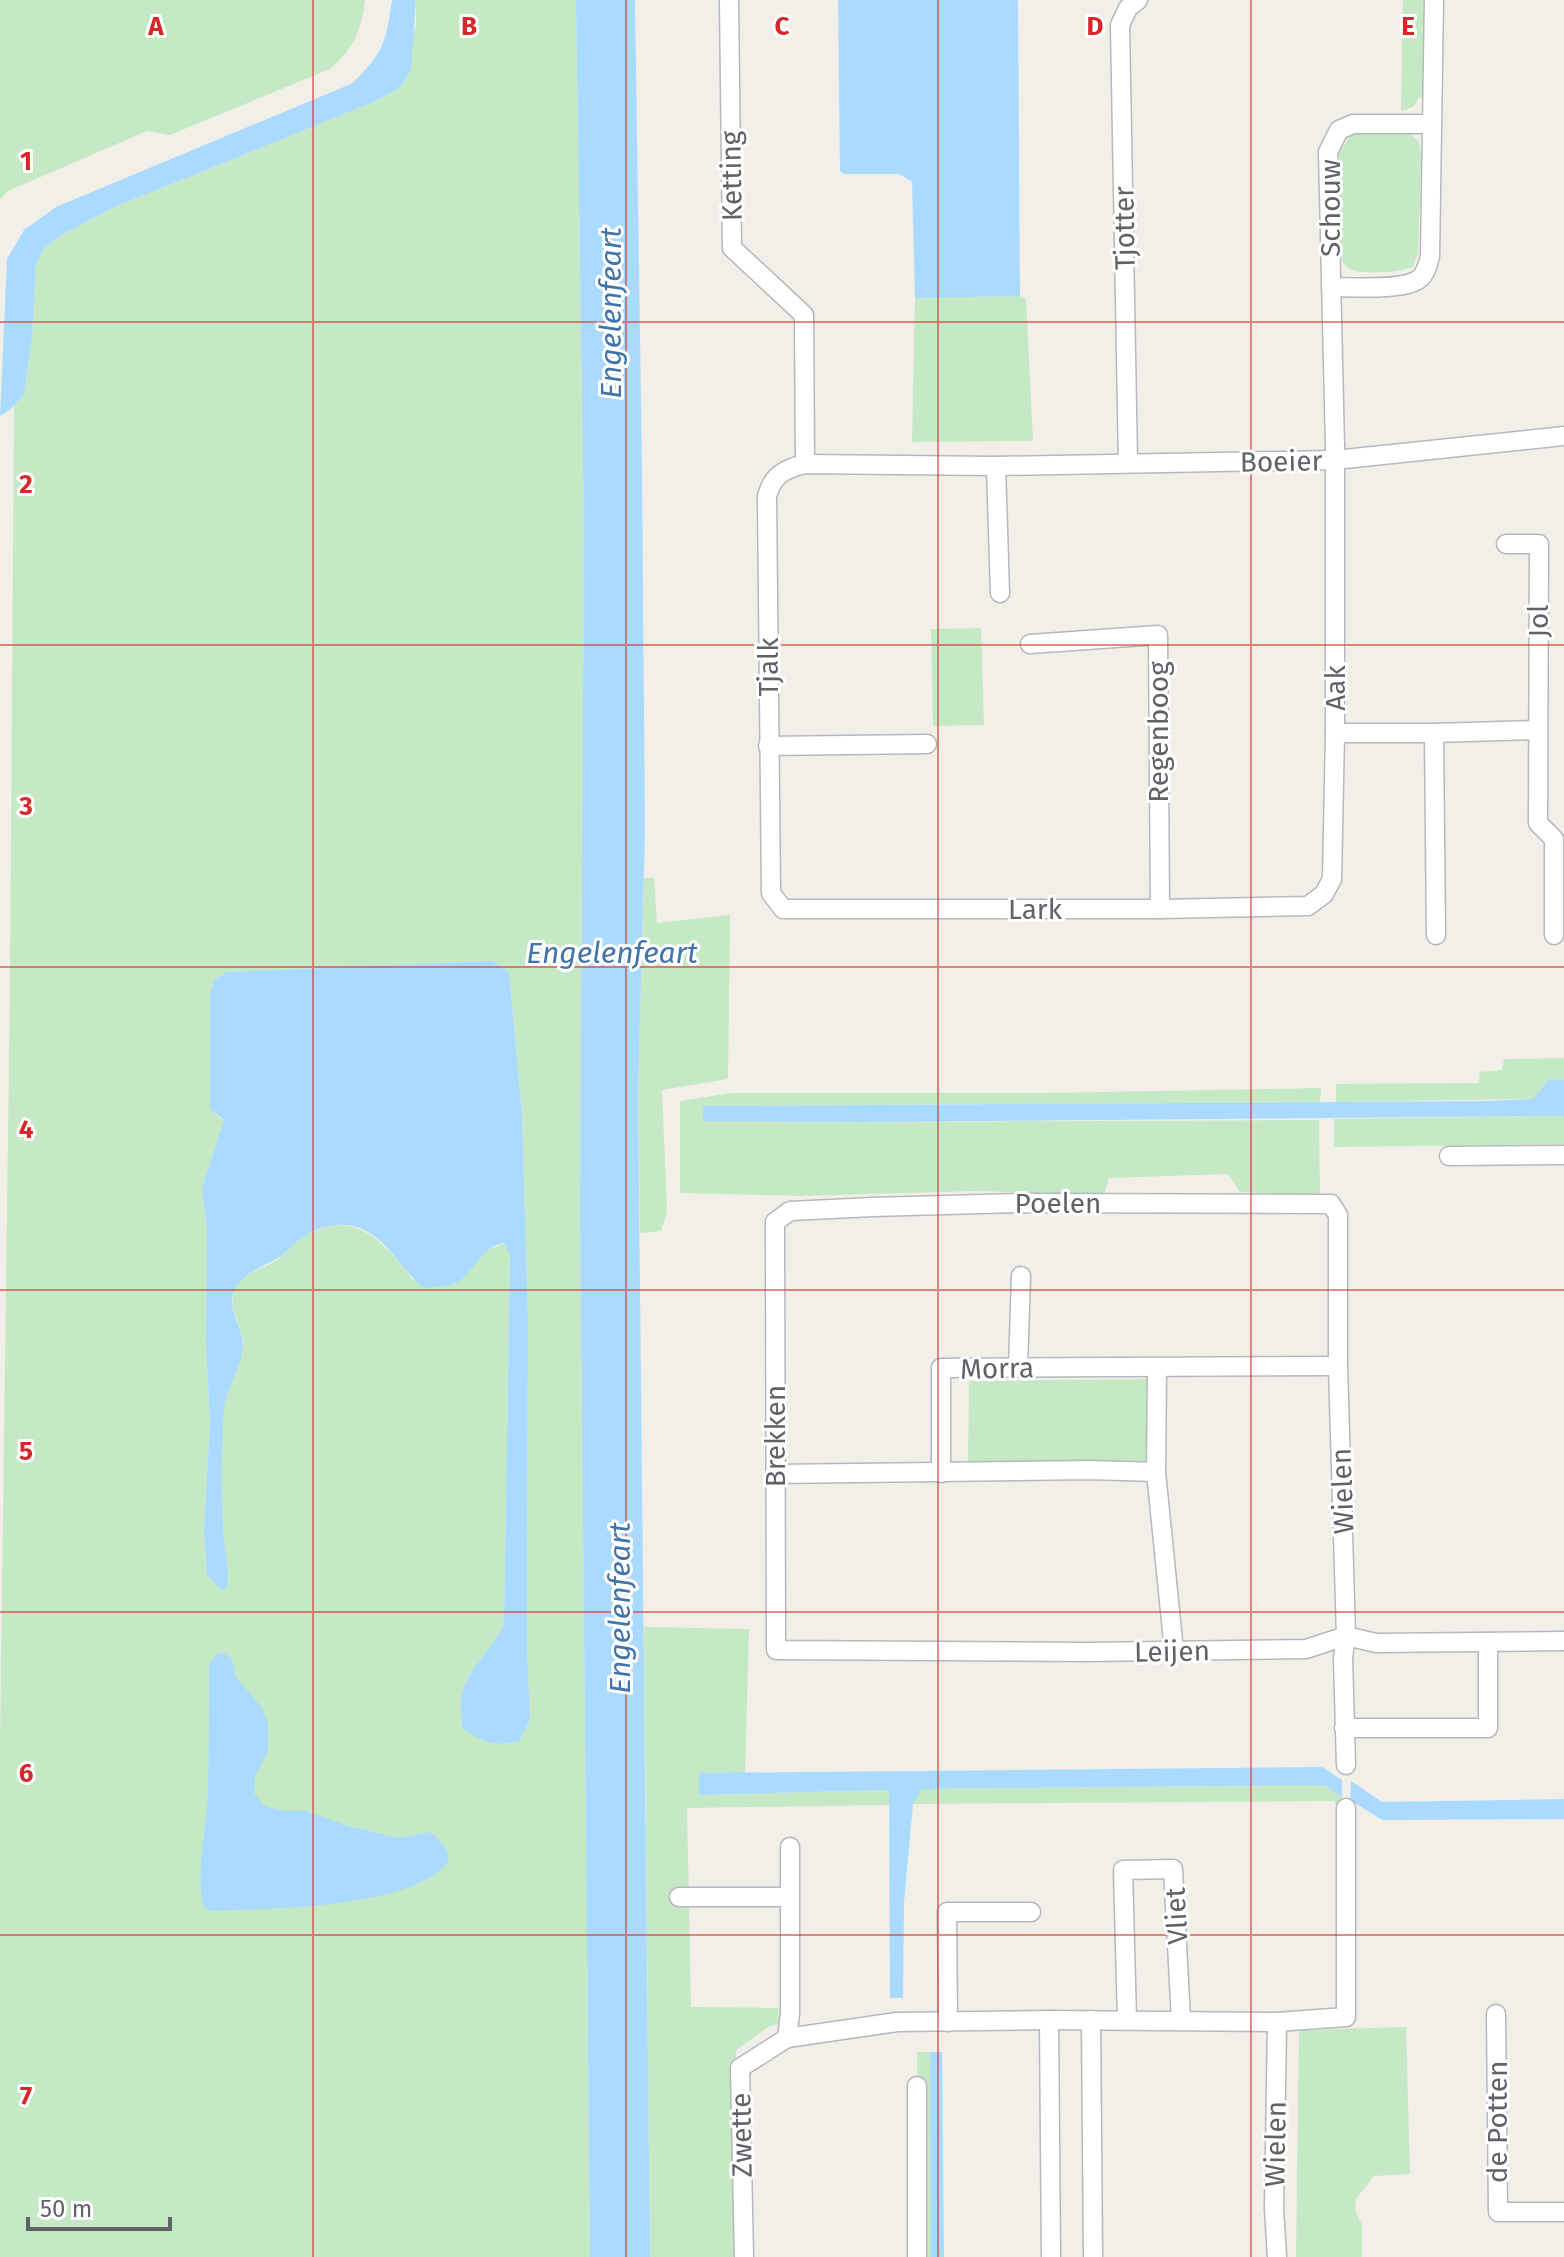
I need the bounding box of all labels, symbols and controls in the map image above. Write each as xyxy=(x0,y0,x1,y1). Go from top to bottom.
text: A xyxy=(147,11,164,42)
text: B xyxy=(461,11,477,42)
text: C xyxy=(775,11,790,42)
text: D xyxy=(1087,11,1104,42)
text: E xyxy=(1401,11,1415,42)
street label: Ketting xyxy=(714,130,749,221)
text: 1 xyxy=(20,146,32,177)
street label: Schouw xyxy=(1314,159,1347,257)
street label: Tjotter xyxy=(1107,186,1142,270)
water label: Engelenfeart xyxy=(593,227,629,399)
street label: Boeier xyxy=(1239,444,1323,479)
text: 2 xyxy=(19,469,33,500)
street label: Jol xyxy=(1522,604,1555,638)
street label: Tjalk xyxy=(752,637,785,696)
street label: Regenboog xyxy=(1142,661,1175,803)
street label: Aak xyxy=(1319,665,1352,711)
text: 3 xyxy=(18,791,33,822)
street label: Lark xyxy=(1008,893,1063,926)
water label: Engelenfeart xyxy=(526,935,698,971)
text: 4 xyxy=(19,1114,34,1145)
street label: Poelen xyxy=(1015,1187,1101,1220)
street label: Morra xyxy=(960,1351,1034,1386)
street label: Brekken xyxy=(759,1385,792,1487)
text: 5 xyxy=(19,1436,33,1467)
street label: Wielen xyxy=(1325,1447,1360,1535)
water label: Engelenfeart xyxy=(602,1522,638,1694)
street label: Leijen xyxy=(1134,1634,1210,1669)
text: 6 xyxy=(19,1758,34,1789)
street label: Vliet xyxy=(1158,1886,1194,1945)
street label: de Potten xyxy=(1481,2061,1514,2183)
text: 7 xyxy=(20,2081,32,2112)
street label: Zwette xyxy=(724,2092,759,2178)
street label: Wielen xyxy=(1258,2101,1293,2187)
scale bar xyxy=(28,2181,170,2231)
text: 50 m xyxy=(40,2195,92,2223)

